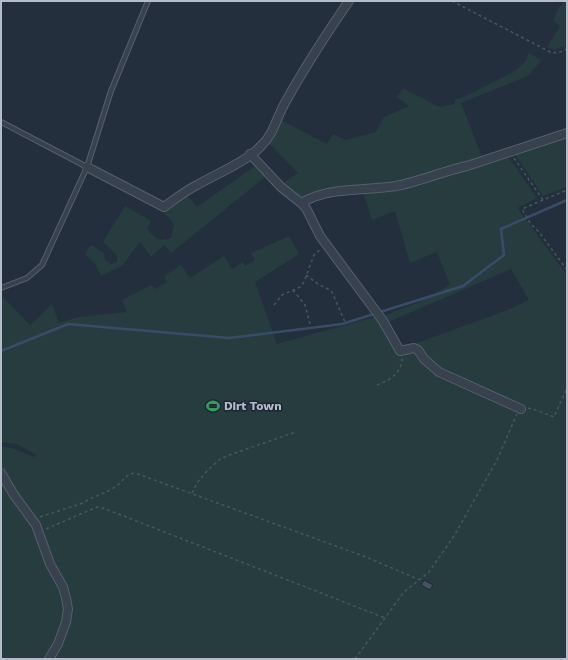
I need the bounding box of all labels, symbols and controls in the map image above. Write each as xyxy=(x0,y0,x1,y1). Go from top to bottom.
sports icon: Dirt Town xyxy=(205,398,221,414)
place label: Dirt Town xyxy=(224,399,282,413)

